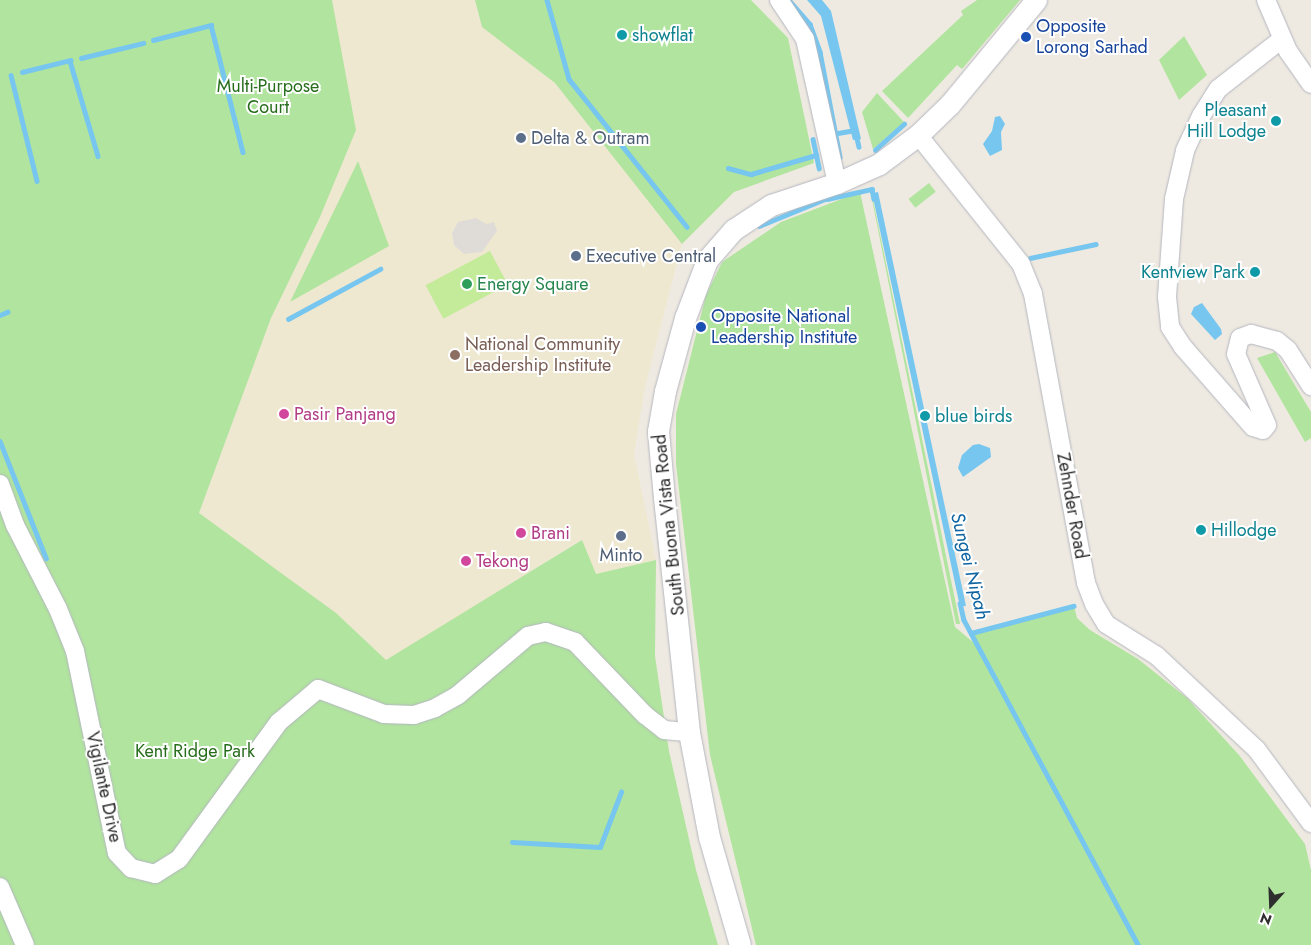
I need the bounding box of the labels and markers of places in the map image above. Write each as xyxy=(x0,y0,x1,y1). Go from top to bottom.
place label: Opposite Lorong Sarhad xyxy=(1036,16,1148,58)
place label: showflat xyxy=(632,24,693,46)
marker: showflat xyxy=(616,29,628,41)
marker: Opposite Lorong Sarhad xyxy=(1020,31,1032,43)
place label: Pleasant Hill Lodge xyxy=(1187,100,1266,142)
marker: Pleasant Hill Lodge xyxy=(1270,115,1282,127)
place label: Delta & Outram xyxy=(531,127,649,149)
marker: Delta & Outram xyxy=(515,132,527,144)
place label: Executive Central xyxy=(586,245,716,267)
marker: Executive Central xyxy=(570,250,582,262)
place label: Kentview Park xyxy=(1141,261,1245,283)
marker: Kentview Park xyxy=(1249,266,1261,278)
place label: Energy Square xyxy=(477,273,589,295)
marker: Energy Square xyxy=(461,278,473,290)
place label: Opposite National Leadership Institute xyxy=(711,306,857,348)
marker: Opposite National Leadership Institute xyxy=(695,321,707,333)
place label: National Community Leadership Institute xyxy=(465,334,620,376)
marker: National Community Leadership Institute xyxy=(449,349,461,361)
place label: Pasir Panjang xyxy=(294,403,396,425)
place label: blue birds xyxy=(935,405,1012,427)
marker: Pasir Panjang xyxy=(278,408,290,420)
marker: blue birds xyxy=(919,410,931,422)
place label: Hillodge xyxy=(1211,519,1276,541)
place label: Brani xyxy=(531,522,570,544)
marker: Hillodge xyxy=(1195,524,1207,536)
marker: Brani xyxy=(515,527,527,539)
marker: Minto xyxy=(615,530,627,542)
place label: Minto xyxy=(600,544,642,566)
place label: Tekong xyxy=(476,550,529,572)
marker: Tekong xyxy=(460,555,472,567)

